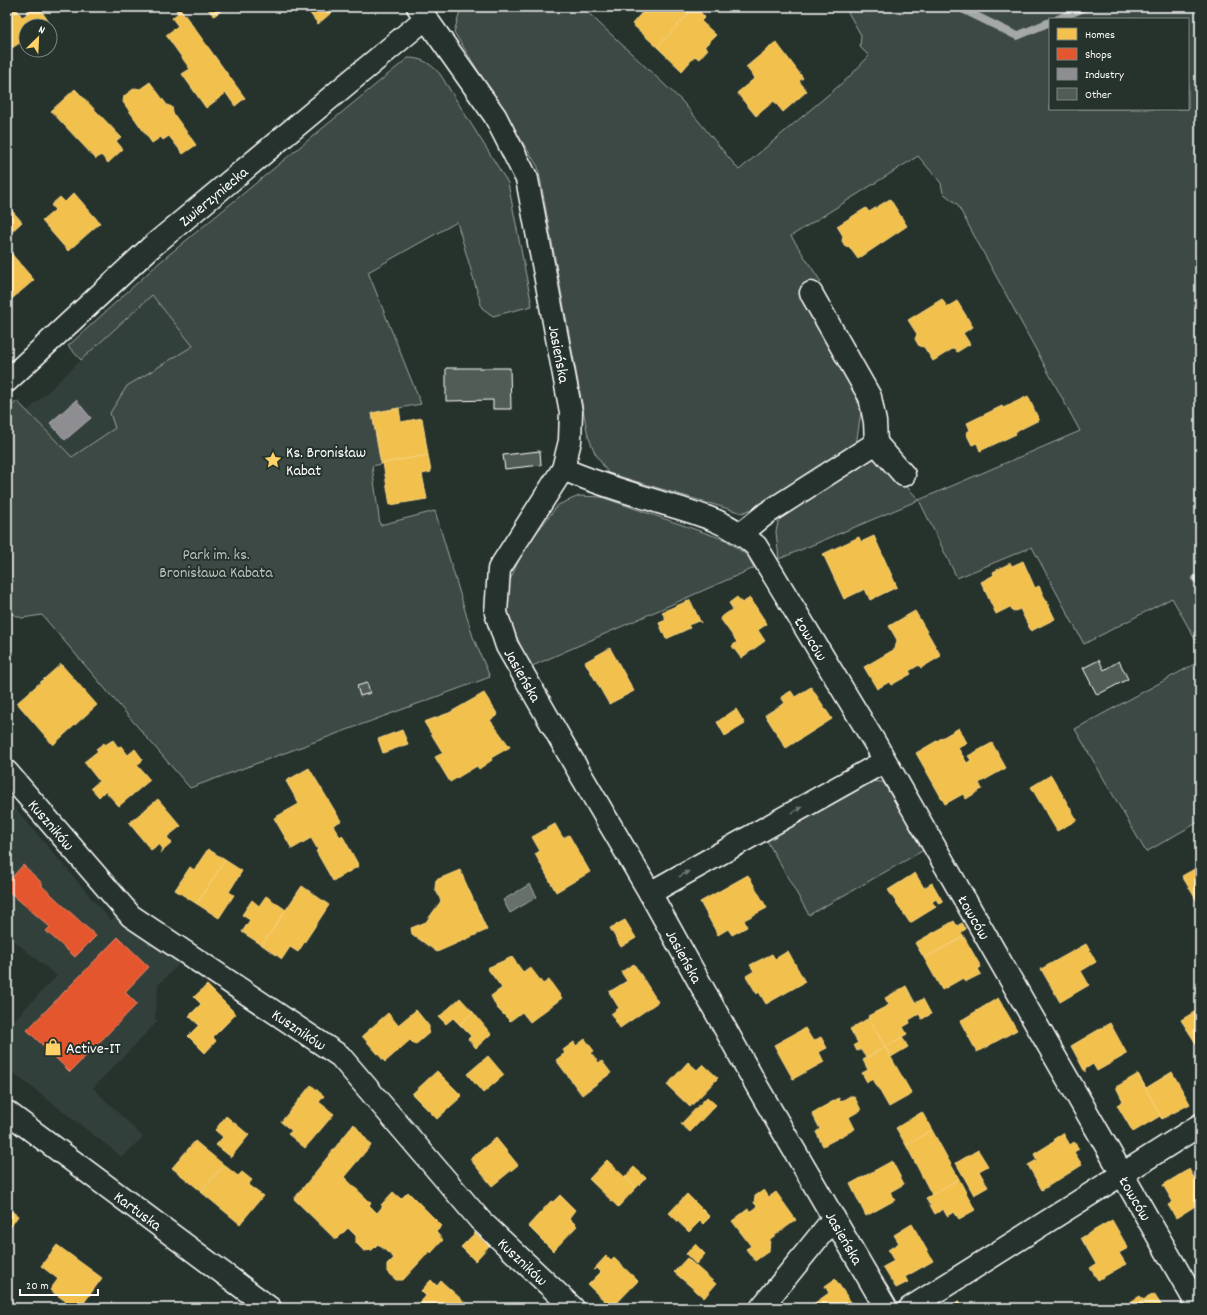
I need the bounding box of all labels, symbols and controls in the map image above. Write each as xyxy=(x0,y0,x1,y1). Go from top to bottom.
north arrow xyxy=(18,18,58,58)
legend xyxy=(1049,18,1189,110)
text: N xyxy=(36,22,48,39)
text: Homes xyxy=(1085,27,1115,44)
text: Shops xyxy=(1085,47,1112,64)
text: Industry xyxy=(1085,67,1125,84)
text: Other xyxy=(1085,87,1112,104)
street label: Zwierzyniecka xyxy=(175,162,254,233)
street label: Jasieńska xyxy=(541,323,574,386)
place label: Ks. Bronisław Kabat xyxy=(286,442,366,483)
place icon: Ks. Bronisław Kabat xyxy=(263,450,283,470)
park label: Park im. ks. Bronisława Kabata xyxy=(159,544,273,585)
street label: Łowców xyxy=(787,612,832,666)
street label: Jasieńska xyxy=(497,645,546,708)
street label: Kuszników xyxy=(21,795,79,857)
one-way arrow xyxy=(792,807,803,814)
one-way arrow xyxy=(678,870,690,877)
street label: Łowców xyxy=(950,891,995,945)
street label: Jasieńska xyxy=(658,926,707,989)
street label: Kuszników xyxy=(266,1004,330,1058)
shop icon: Active-IT xyxy=(43,1037,63,1057)
place label: Active-IT xyxy=(66,1038,121,1061)
street label: Łowców xyxy=(1111,1172,1156,1226)
street label: Kartuska xyxy=(108,1186,166,1238)
street label: Jasieńska xyxy=(818,1208,868,1270)
street label: Kuszników xyxy=(491,1233,552,1292)
scale bar xyxy=(20,1271,98,1297)
text: 20 m xyxy=(26,1278,49,1295)

